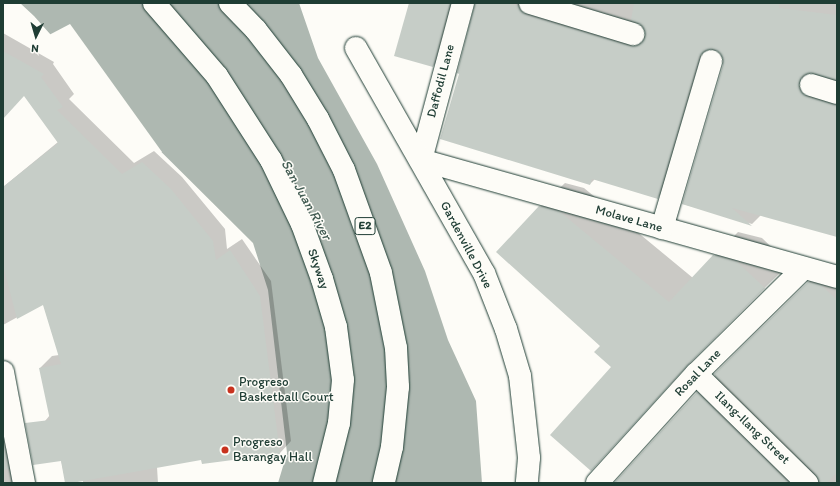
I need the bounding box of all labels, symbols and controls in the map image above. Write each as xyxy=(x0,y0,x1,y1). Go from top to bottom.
north arrow xyxy=(16,16,56,56)
text: N xyxy=(31,42,39,55)
street label: Daffodil Lane xyxy=(424,43,458,119)
water label: San Juan River xyxy=(277,157,335,243)
street label: Gardenville Drive xyxy=(436,199,496,291)
street label: Molave Lane xyxy=(594,202,664,236)
road number: E2 xyxy=(354,216,376,236)
street label: Skyway xyxy=(304,247,332,291)
street label: Rosal Lane xyxy=(672,346,724,400)
place label: Progreso Basketball Court xyxy=(239,375,334,406)
marker: Progreso Basketball Court xyxy=(226,385,236,395)
street label: Ilang-Ilang Street xyxy=(711,388,793,468)
place label: Progreso Barangay Hall xyxy=(233,435,312,466)
marker: Progreso Barangay Hall xyxy=(220,445,230,455)

